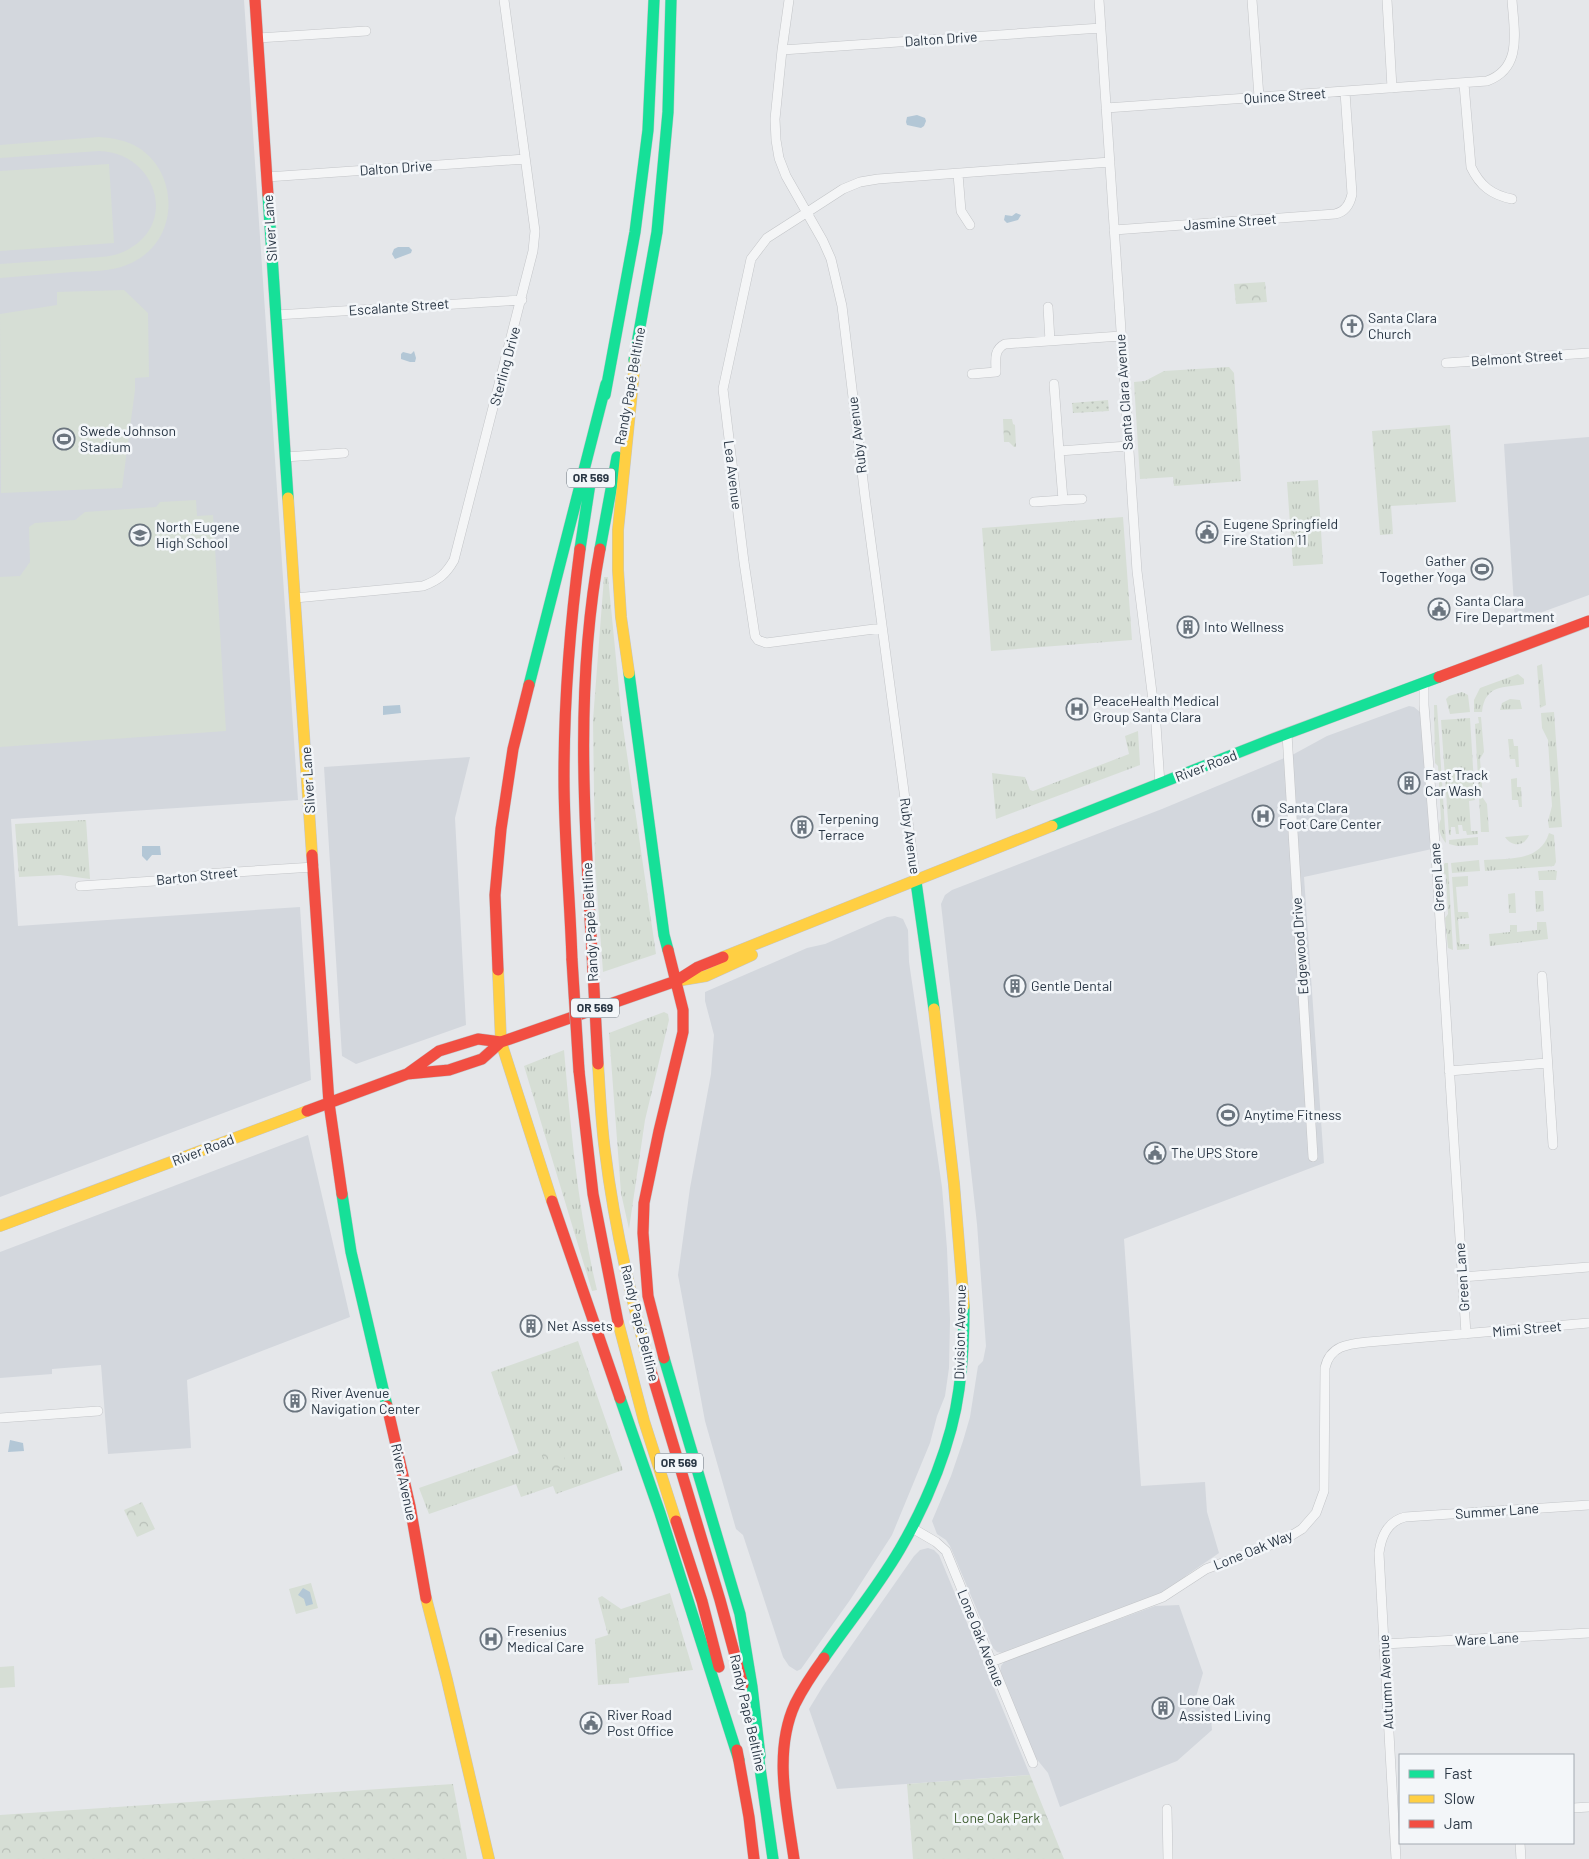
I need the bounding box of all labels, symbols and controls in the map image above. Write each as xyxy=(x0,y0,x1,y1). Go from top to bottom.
street label: Dalton Drive xyxy=(904,27,978,50)
street label: Quince Street xyxy=(1243,84,1327,107)
street label: Dalton Drive xyxy=(359,156,433,179)
street label: Silver Lane xyxy=(259,194,280,262)
street label: Jasmine Street xyxy=(1183,210,1277,233)
street label: Escalante Street xyxy=(348,295,450,319)
place label: Santa Clara Church xyxy=(1368,309,1437,342)
church icon: Santa Clara Church xyxy=(1340,314,1364,338)
street label: Sterling Drive xyxy=(486,324,523,407)
street label: Randy Papé Beltline xyxy=(611,326,648,446)
street label: Santa Clara Avenue xyxy=(1111,333,1136,451)
street label: Belmont Street xyxy=(1470,346,1564,369)
street label: Ruby Avenue xyxy=(843,396,870,474)
place label: Swede Johnson Stadium xyxy=(80,422,176,455)
sports icon: Swede Johnson Stadium xyxy=(52,427,76,451)
street label: Lea Avenue xyxy=(721,439,746,511)
road number: OR 569 xyxy=(567,468,615,488)
place label: Eugene Springfield Fire Station 11 xyxy=(1223,515,1338,548)
place label: North Eugene High School xyxy=(156,518,240,551)
public building icon: Eugene Springfield Fire Station 11 xyxy=(1195,520,1219,544)
school or university icon: North Eugene High School xyxy=(128,523,152,547)
place label: Gather Together Yoga xyxy=(1379,552,1466,585)
sports icon: Gather Together Yoga xyxy=(1470,557,1494,581)
place label: Santa Clara Fire Department xyxy=(1455,592,1555,625)
public building icon: Santa Clara Fire Department xyxy=(1427,597,1451,621)
building icon: Into Wellness xyxy=(1176,615,1200,639)
place label: Into Wellness xyxy=(1204,618,1284,635)
place label: PeaceHealth Medical Group Santa Clara xyxy=(1093,692,1219,725)
hospital icon: PeaceHealth Medical Group Santa Clara xyxy=(1065,697,1089,721)
street label: Silver Lane xyxy=(297,746,318,814)
street label: River Road xyxy=(1172,746,1239,785)
place label: Fast Track Car Wash xyxy=(1425,766,1488,799)
building icon: Fast Track Car Wash xyxy=(1397,771,1421,795)
street label: Ruby Avenue xyxy=(897,796,924,875)
place label: Santa Clara Foot Care Center xyxy=(1279,799,1381,832)
hospital icon: Santa Clara Foot Care Center xyxy=(1251,804,1275,828)
place label: Terpening Terrace xyxy=(818,810,879,843)
building icon: Terpening Terrace xyxy=(790,815,814,839)
street label: Green Lane xyxy=(1426,842,1447,912)
street label: Randy Papé Beltline xyxy=(578,862,601,982)
street label: Barton Street xyxy=(155,863,239,888)
street label: Edgewood Drive xyxy=(1288,897,1311,995)
building icon: Gentle Dental xyxy=(1003,974,1027,998)
place label: Gentle Dental xyxy=(1031,977,1112,994)
road number: OR 569 xyxy=(571,998,619,1018)
sports icon: Anytime Fitness xyxy=(1216,1103,1240,1127)
place label: Anytime Fitness xyxy=(1244,1106,1342,1123)
street label: River Road xyxy=(169,1130,236,1169)
public building icon: The UPS Store xyxy=(1143,1141,1167,1165)
place label: The UPS Store xyxy=(1171,1144,1258,1161)
street label: Green Lane xyxy=(1451,1242,1472,1312)
street label: Randy Papé Beltline xyxy=(618,1263,663,1383)
street label: Division Avenue xyxy=(950,1284,969,1380)
building icon: Net Assets xyxy=(519,1314,543,1338)
place label: Net Assets xyxy=(547,1317,613,1334)
street label: Mimi Street xyxy=(1491,1317,1562,1340)
place label: River Avenue Navigation Center xyxy=(311,1384,420,1417)
building icon: River Avenue Navigation Center xyxy=(283,1389,307,1413)
street label: River Avenue xyxy=(388,1442,421,1522)
road number: OR 569 xyxy=(655,1454,703,1472)
street label: Summer Lane xyxy=(1454,1499,1540,1522)
street label: Lone Oak Way xyxy=(1211,1526,1295,1573)
street label: Lone Oak Avenue xyxy=(954,1587,1009,1689)
place label: Fresenius Medical Care xyxy=(507,1622,584,1655)
hospital icon: Fresenius Medical Care xyxy=(479,1627,503,1651)
street label: Ware Lane xyxy=(1455,1628,1519,1649)
street label: Autumn Avenue xyxy=(1375,1634,1396,1730)
street label: Randy Papé Beltline xyxy=(727,1653,770,1773)
place label: Lone Oak Assisted Living xyxy=(1179,1691,1271,1724)
building icon: Lone Oak Assisted Living xyxy=(1151,1696,1175,1720)
place label: River Road Post Office xyxy=(607,1706,674,1739)
public building icon: River Road Post Office xyxy=(579,1711,603,1735)
legend xyxy=(1399,1754,1574,1844)
text: Fast xyxy=(1444,1764,1472,1782)
text: Slow xyxy=(1444,1789,1475,1807)
park label: Lone Oak Park xyxy=(954,1809,1040,1826)
text: Jam xyxy=(1444,1814,1473,1832)

